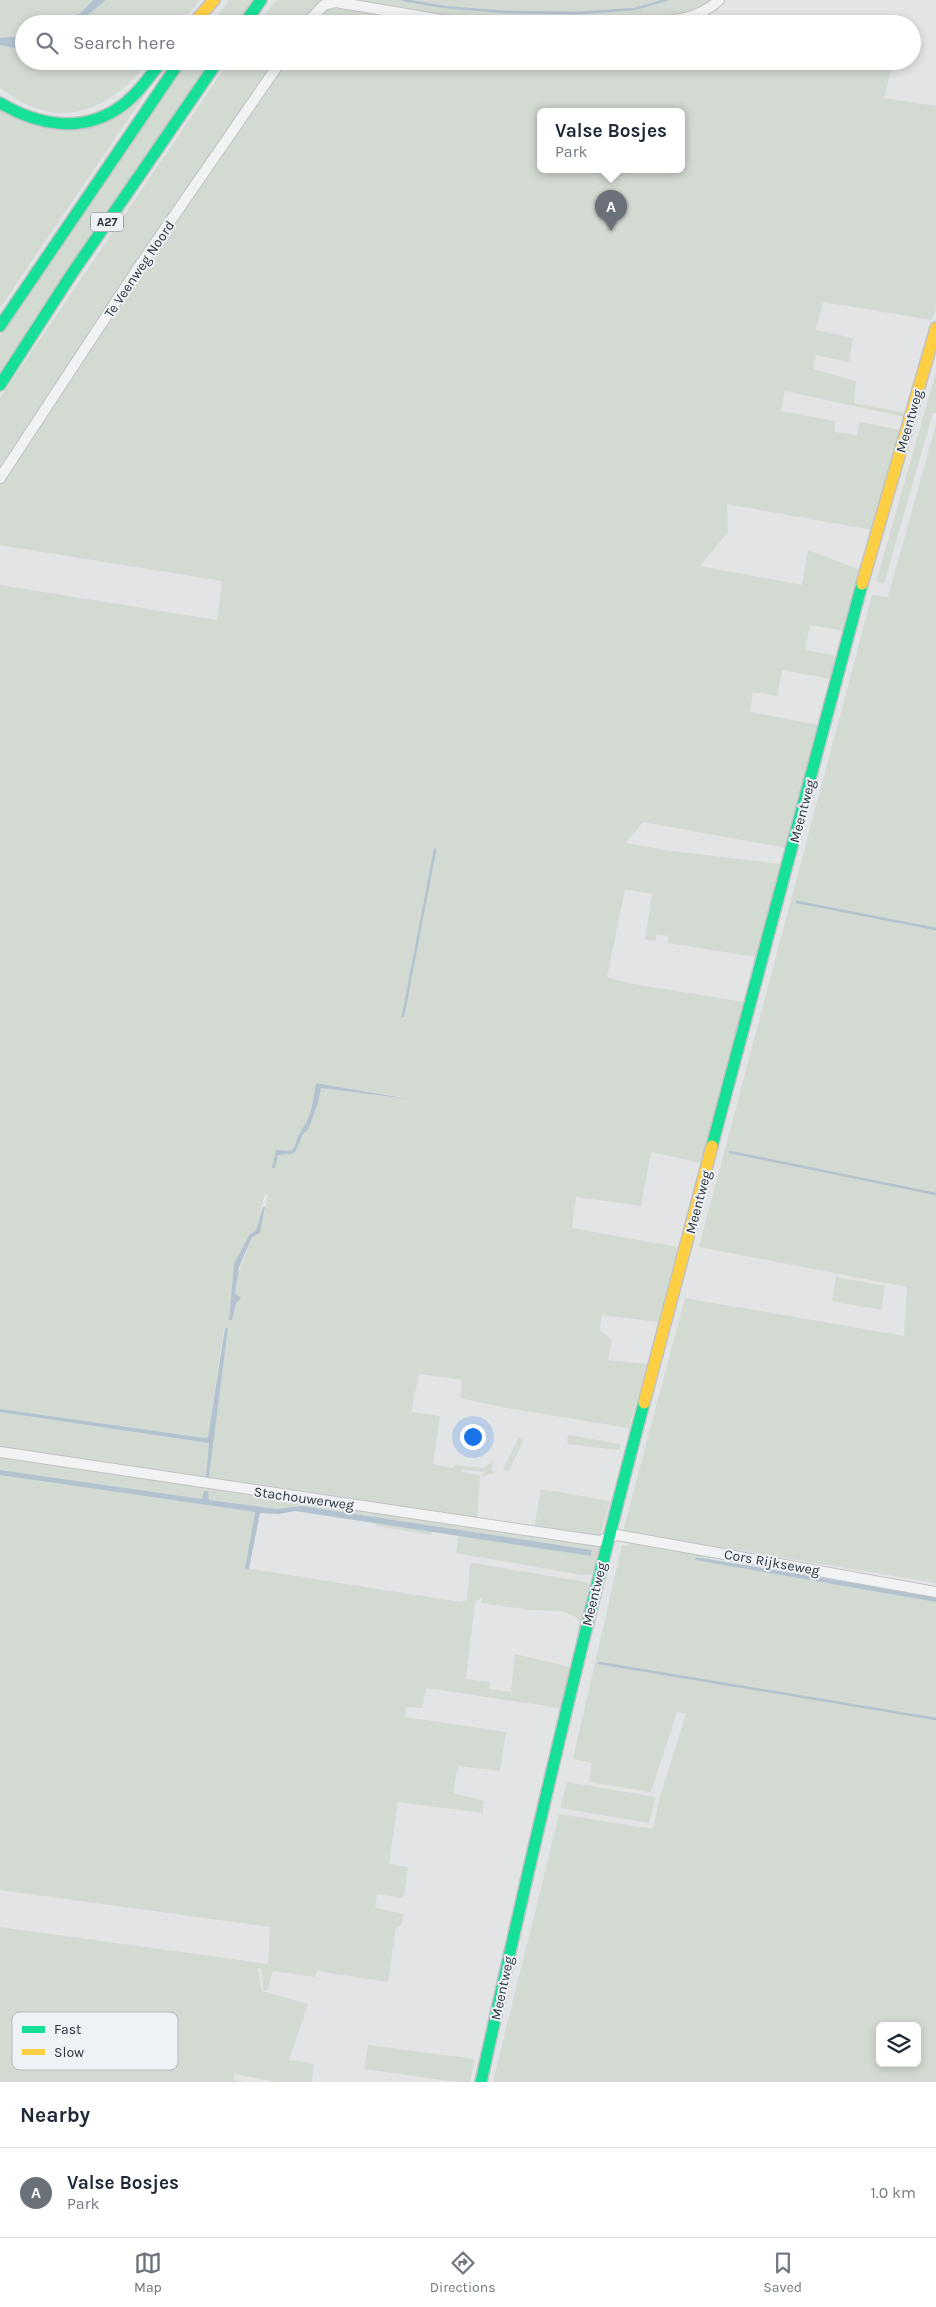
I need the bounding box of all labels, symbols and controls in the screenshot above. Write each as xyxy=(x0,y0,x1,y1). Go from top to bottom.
search box xyxy=(15,15,921,70)
icon: search xyxy=(33,29,61,57)
text: Search here xyxy=(73,32,175,54)
popup xyxy=(537,108,685,173)
text: Valse Bosjes xyxy=(555,120,667,142)
text: Park xyxy=(555,142,587,161)
pin: A xyxy=(595,190,627,231)
road number: A27 xyxy=(91,212,123,232)
street label: Te Veenweg Noord xyxy=(101,217,178,321)
street label: Meentweg xyxy=(892,387,927,455)
street label: Meentweg xyxy=(786,777,819,845)
street label: Meentweg xyxy=(682,1168,715,1236)
your location xyxy=(460,1424,486,1450)
street label: Stachouwerweg xyxy=(253,1483,355,1514)
street label: Cors Rijkseweg xyxy=(723,1546,821,1579)
street label: Meentweg xyxy=(578,1560,611,1628)
street label: Meentweg xyxy=(487,1954,518,2022)
legend xyxy=(12,2012,178,2070)
text: Fast xyxy=(54,2021,81,2038)
map controls xyxy=(876,2022,921,2067)
button: layers xyxy=(876,2022,921,2067)
text: Slow xyxy=(54,2044,84,2061)
text: Nearby xyxy=(20,2103,90,2127)
text: Valse Bosjes xyxy=(67,2172,179,2194)
text: A xyxy=(31,2183,41,2202)
text: 1.0 km xyxy=(871,2183,916,2202)
text: Park xyxy=(67,2194,99,2213)
tab: Map xyxy=(134,2249,162,2296)
tab: Directions xyxy=(430,2249,496,2296)
tab: Saved xyxy=(763,2249,802,2296)

